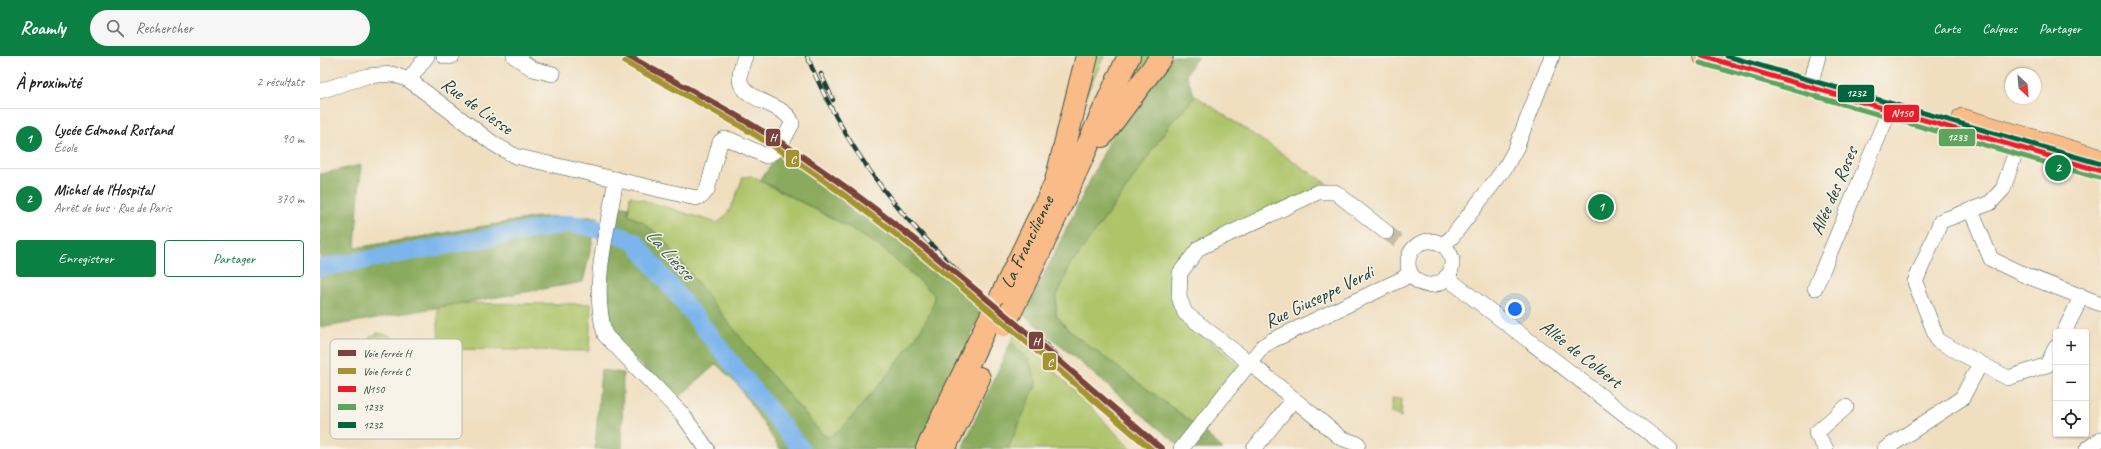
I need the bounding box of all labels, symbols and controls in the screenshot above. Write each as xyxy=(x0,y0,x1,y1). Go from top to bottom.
search box xyxy=(90,10,370,46)
text: Roamly xyxy=(20,16,66,40)
icon: search xyxy=(104,17,126,39)
text: Rechercher xyxy=(136,19,193,38)
text: Carte xyxy=(1933,20,1960,37)
text: Calques xyxy=(1982,20,2017,37)
text: Partager xyxy=(2039,20,2081,37)
north arrow xyxy=(2005,68,2041,104)
text: À proximité xyxy=(16,72,81,93)
street label: Rue de Liesse xyxy=(436,72,519,141)
text: 2 résultats xyxy=(256,74,304,90)
line badge: 1232 xyxy=(1837,84,1875,103)
text: 1232 xyxy=(1846,86,1867,100)
line badge: N150 xyxy=(1883,104,1920,123)
text: N150 xyxy=(1891,106,1914,120)
text: Lycée Edmond Rostand xyxy=(54,121,173,140)
line badge: H xyxy=(765,128,781,147)
line badge: 1233 xyxy=(1938,128,1976,147)
text: H xyxy=(770,130,779,144)
text: 1233 xyxy=(1947,130,1968,144)
text: 1 xyxy=(26,131,32,147)
text: 90 m xyxy=(282,131,304,147)
text: École xyxy=(54,140,77,156)
street label: Allée des Roses xyxy=(1805,141,1864,239)
line badge: C xyxy=(785,149,800,168)
text: C xyxy=(790,152,797,166)
pin: 2 xyxy=(2045,153,2071,183)
text: Michel de l'Hospital xyxy=(54,181,153,200)
street label: La Francilienne xyxy=(995,190,1060,292)
text: 2 xyxy=(26,191,32,207)
text: 370 m xyxy=(276,191,304,207)
pin: 1 xyxy=(1588,192,1614,222)
text: Arrêt de bus · Rue de Paris xyxy=(54,200,172,216)
water label: La Liesse xyxy=(640,223,702,288)
button: Enregistrer xyxy=(16,240,156,277)
button: Partager xyxy=(164,240,304,277)
street label: Rue Giuseppe Verdi xyxy=(1261,259,1380,334)
your location xyxy=(1505,299,1525,319)
street label: Allée de Colbert xyxy=(1535,314,1628,395)
map controls xyxy=(2053,329,2089,437)
button: + xyxy=(2053,329,2089,365)
line badge: H xyxy=(1028,331,1044,350)
text: H xyxy=(1033,334,1042,348)
legend xyxy=(330,339,462,439)
text: Voie ferrée H xyxy=(363,346,413,360)
line badge: C xyxy=(1042,352,1057,371)
text: C xyxy=(1047,355,1054,369)
text: Voie ferrée C xyxy=(363,364,412,378)
button: − xyxy=(2053,365,2089,401)
text: N150 xyxy=(363,382,385,396)
text: 1233 xyxy=(363,400,384,414)
button: locate xyxy=(2053,401,2089,437)
text: 1232 xyxy=(363,418,384,432)

